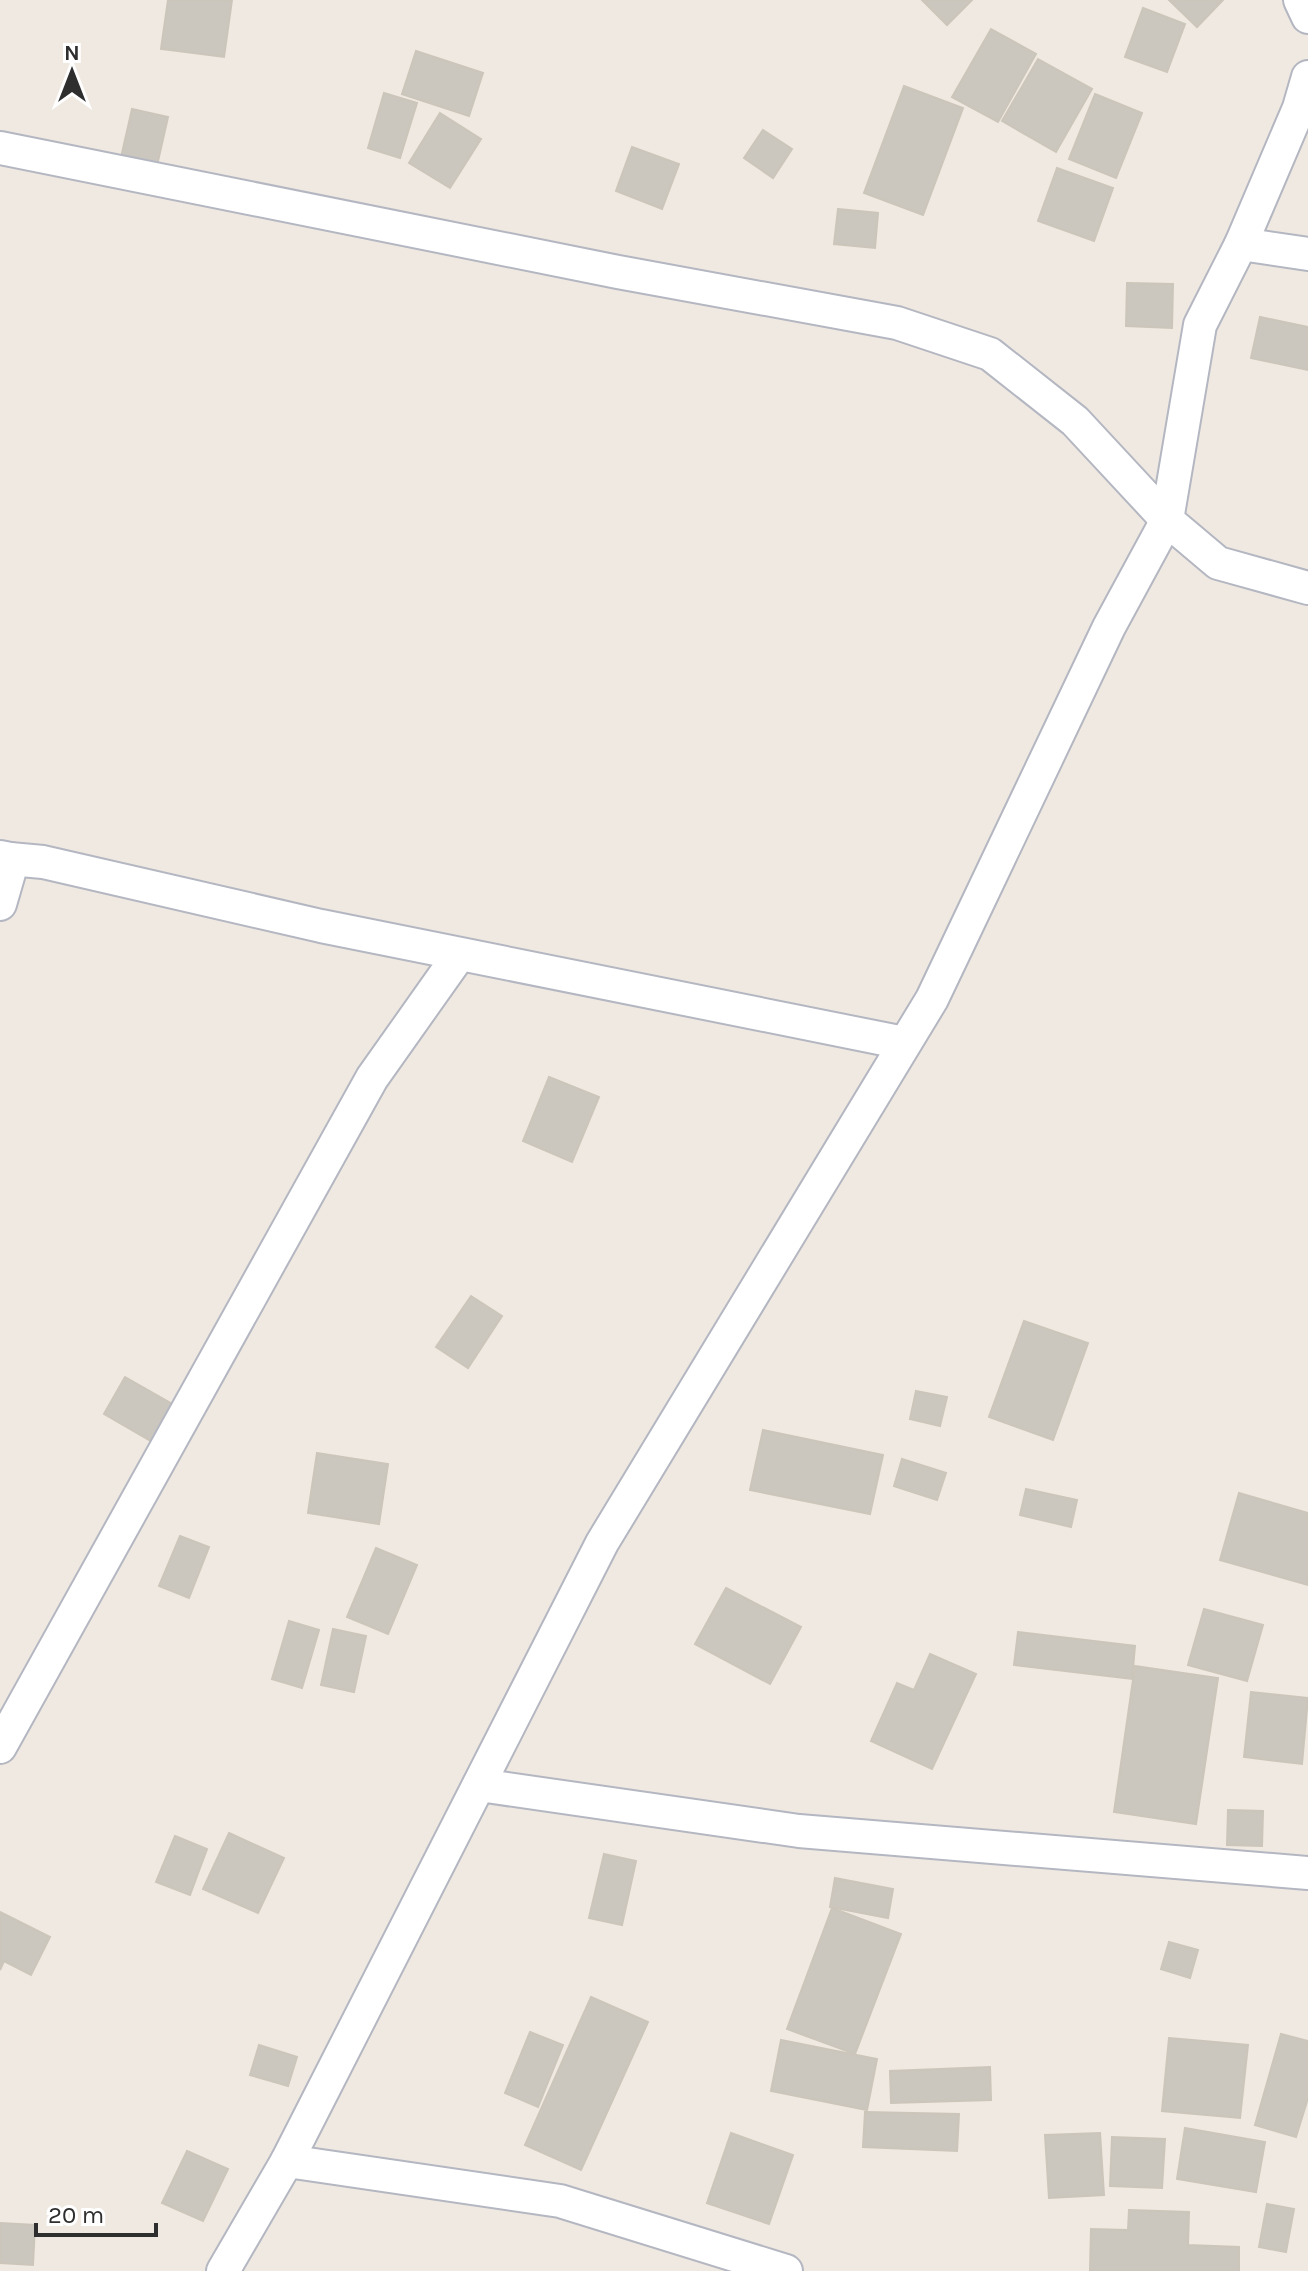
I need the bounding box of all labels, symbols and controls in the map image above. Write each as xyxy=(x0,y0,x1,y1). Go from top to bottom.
north arrow xyxy=(32,32,112,112)
text: N xyxy=(64,40,80,66)
scale bar xyxy=(36,2187,156,2237)
text: 20 m xyxy=(48,2201,104,2229)

